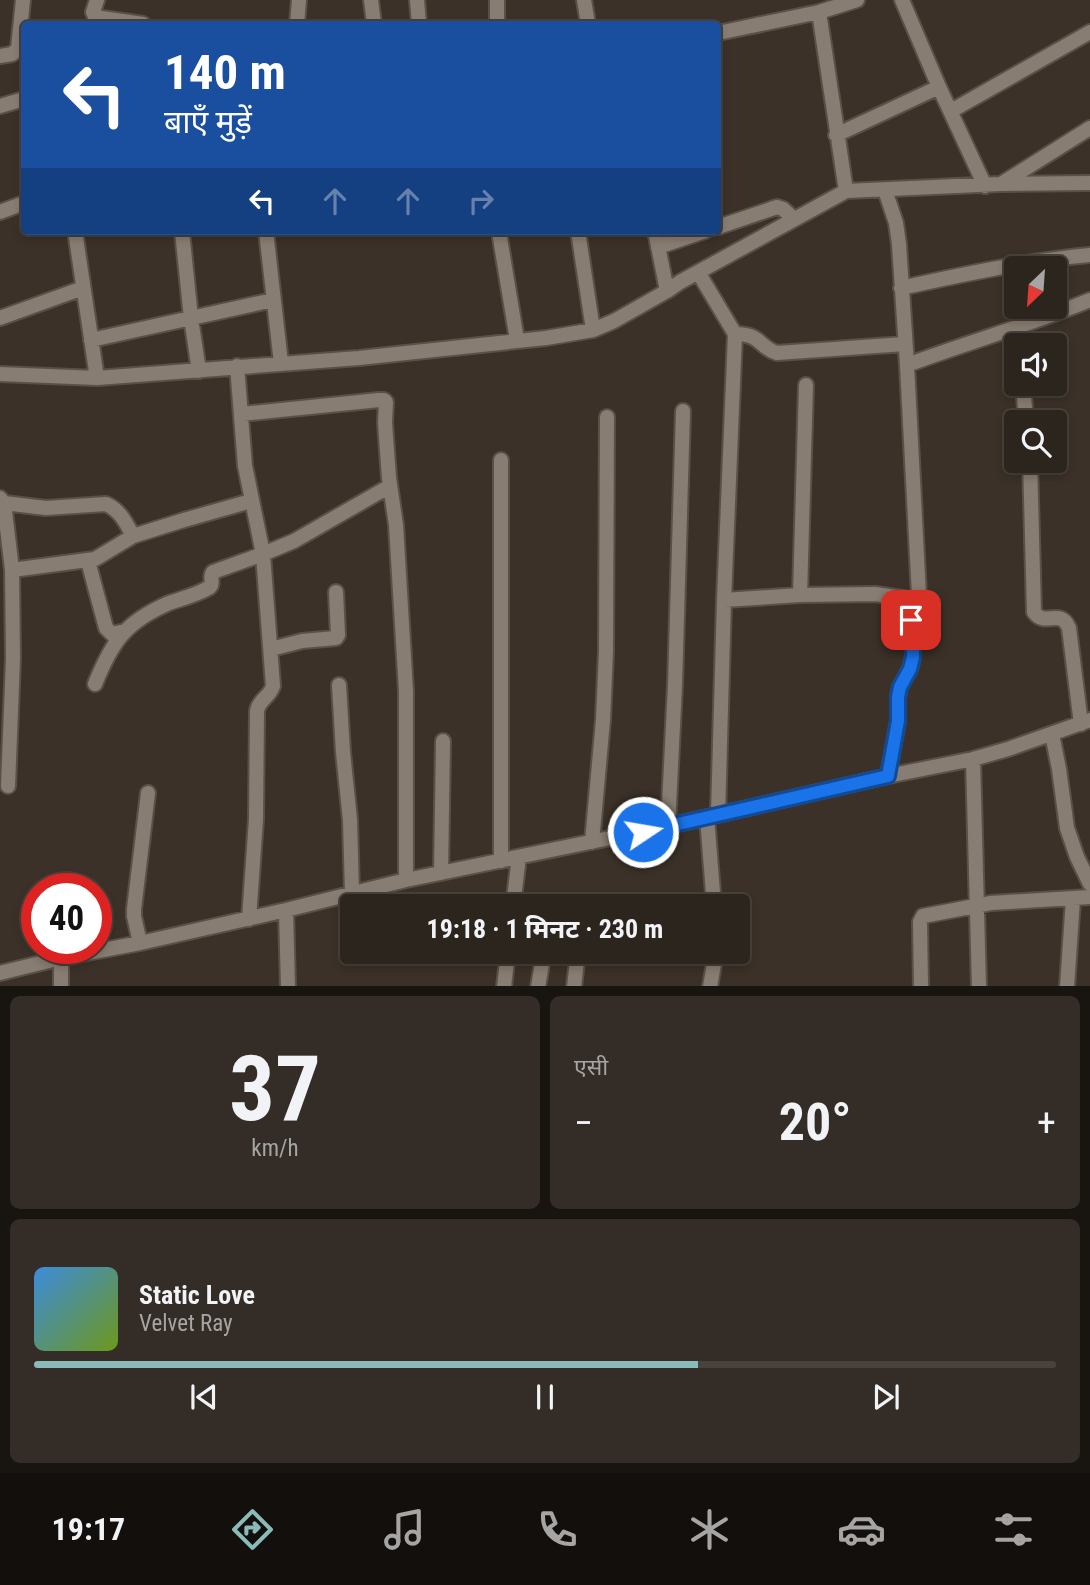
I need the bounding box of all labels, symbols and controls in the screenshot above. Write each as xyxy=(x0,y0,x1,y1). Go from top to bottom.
text: 140 m xyxy=(164,44,286,101)
icon: left xyxy=(49,49,140,140)
text: बाएँ मुड़ें xyxy=(164,103,252,141)
icon: left xyxy=(243,182,281,220)
icon: ahead xyxy=(316,182,354,220)
icon: ahead xyxy=(389,182,427,220)
icon: right xyxy=(462,182,500,220)
north arrow xyxy=(1004,256,1068,318)
map controls xyxy=(1004,256,1067,473)
button: sound xyxy=(1004,333,1067,396)
button: search xyxy=(1004,410,1067,473)
pin xyxy=(881,590,941,650)
icon: arrive xyxy=(892,601,930,639)
position arrow xyxy=(606,795,680,869)
speed limit sign: 40 xyxy=(21,873,112,964)
text: 19:18 · 1 मिनट · 230 m xyxy=(427,914,663,944)
text: 37 xyxy=(229,1036,321,1142)
text: एसी xyxy=(574,1054,608,1081)
text: 20° xyxy=(779,1092,851,1153)
text: − xyxy=(574,1101,593,1145)
text: + xyxy=(1037,1101,1056,1145)
text: km/h xyxy=(251,1135,299,1162)
text: Static Love xyxy=(139,1280,255,1310)
text: Velvet Ray xyxy=(139,1310,233,1337)
icon: previous xyxy=(185,1378,223,1416)
icon: pause xyxy=(526,1378,564,1416)
icon: next xyxy=(867,1378,905,1416)
icon: directions xyxy=(228,1505,277,1554)
icon: music xyxy=(380,1505,429,1554)
icon: phone xyxy=(533,1505,582,1554)
icon: climate xyxy=(685,1505,734,1554)
icon: car xyxy=(837,1505,886,1554)
icon: filters xyxy=(989,1505,1038,1554)
text: 19:17 xyxy=(52,1510,125,1548)

